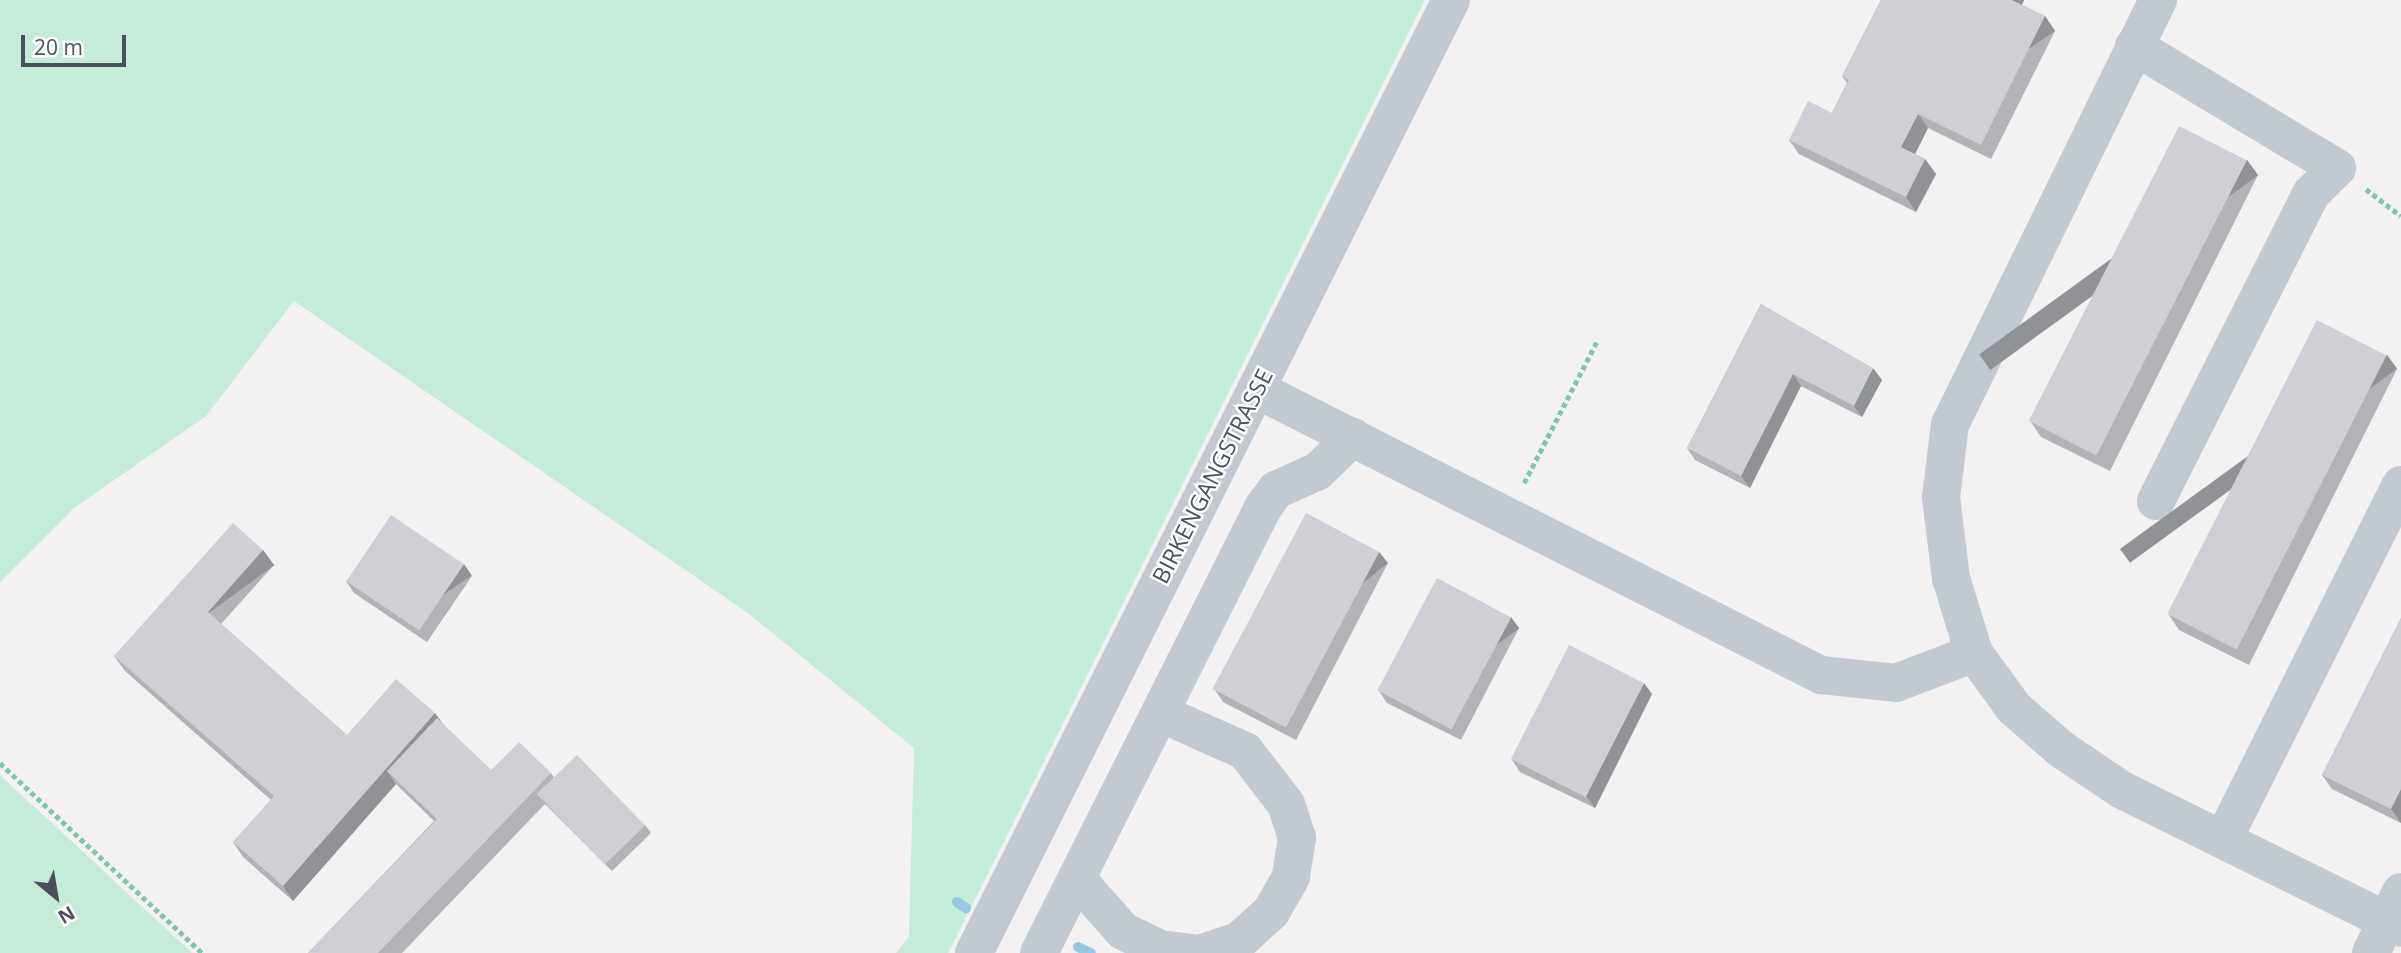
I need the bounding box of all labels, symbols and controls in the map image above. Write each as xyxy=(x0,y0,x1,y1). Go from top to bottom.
scale bar xyxy=(24,21,130,65)
text: 20 m xyxy=(34,33,83,61)
street label: BIRKENGANGSTRASSE xyxy=(1146,364,1278,588)
north arrow xyxy=(21,862,91,932)
text: N xyxy=(53,900,80,930)

